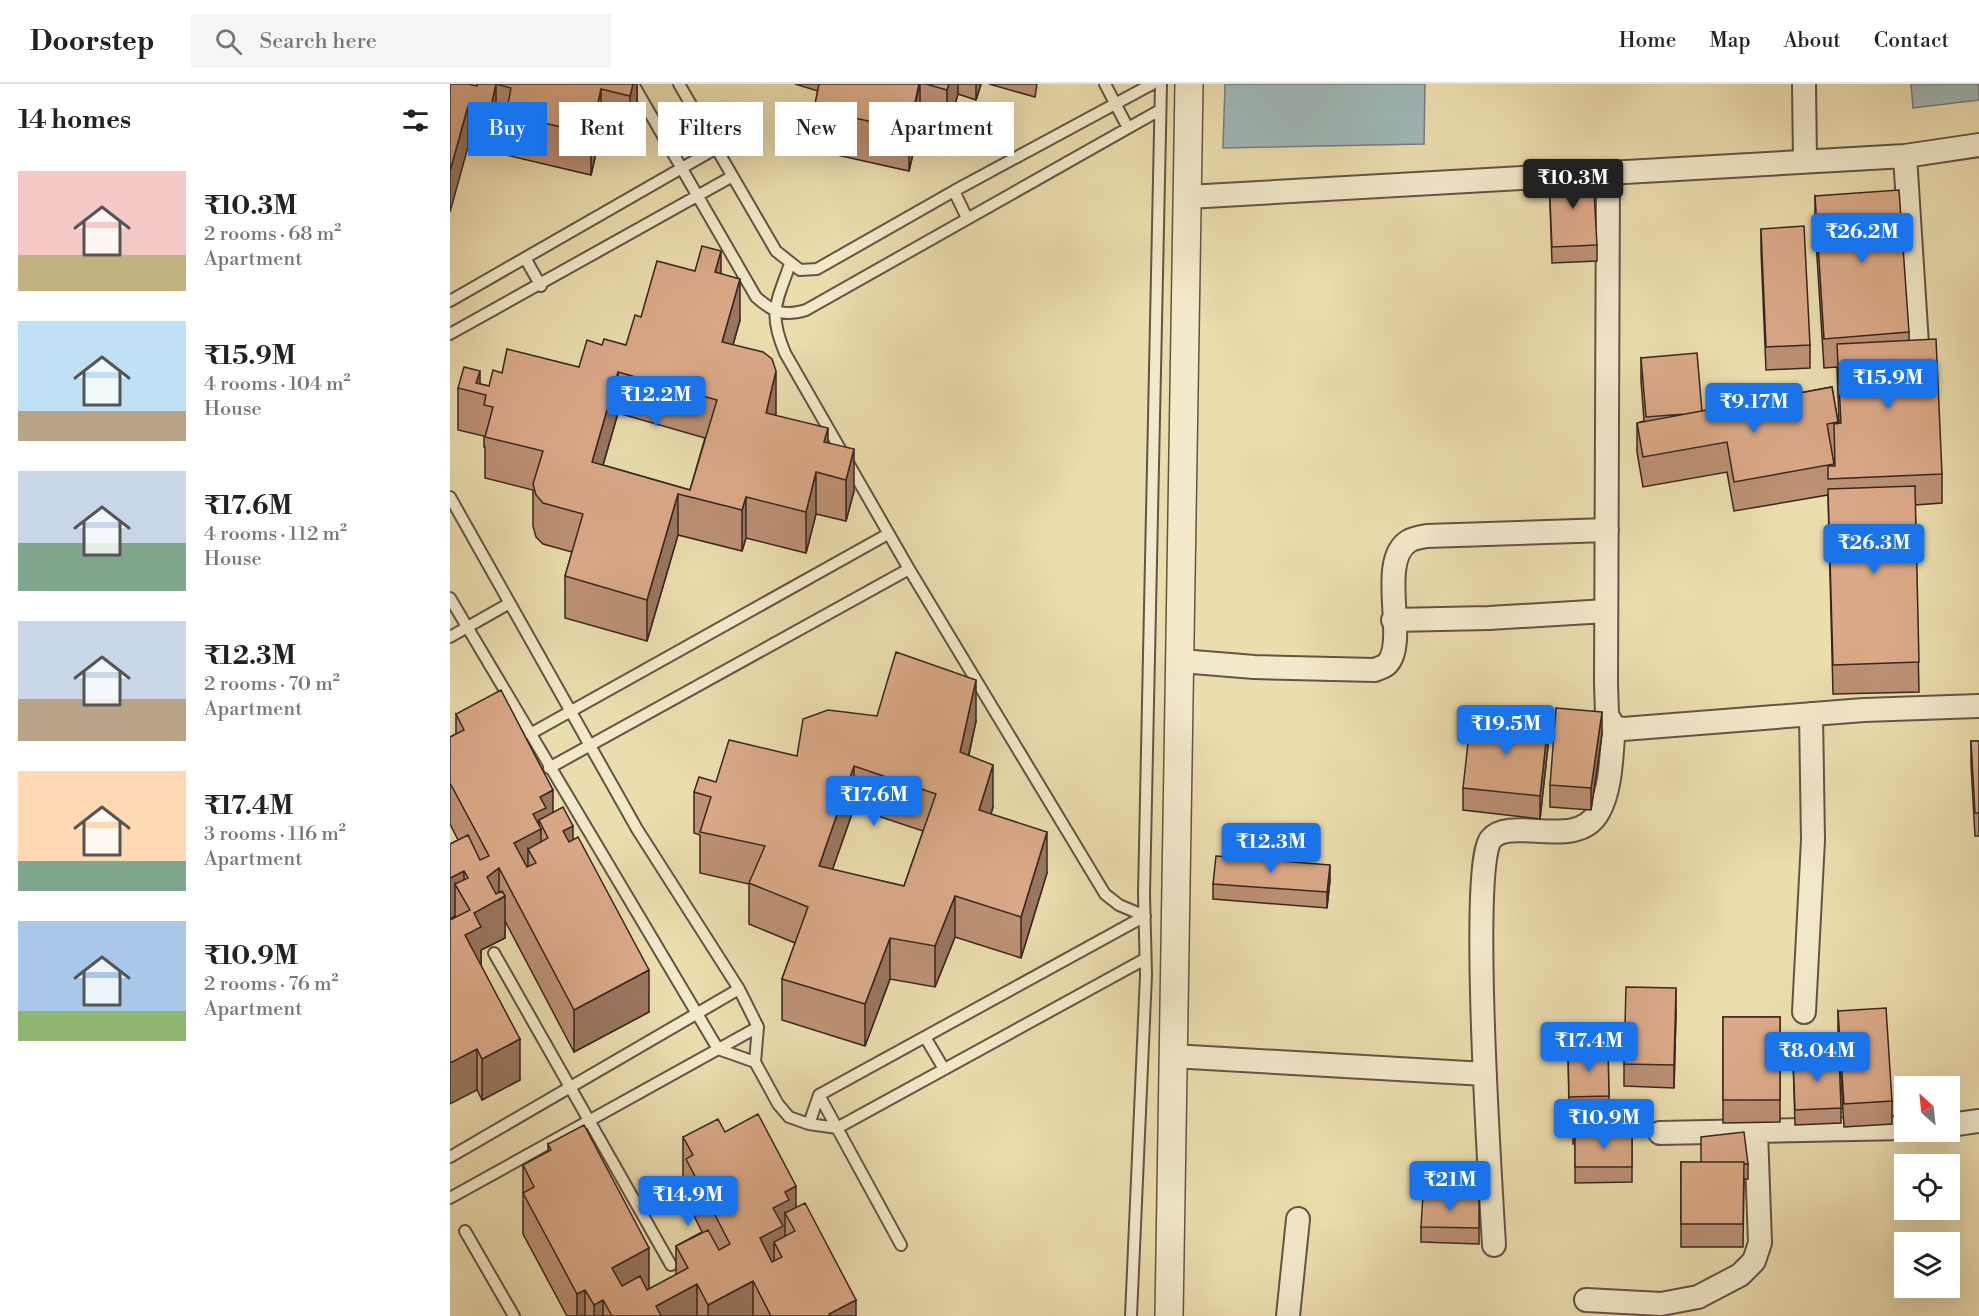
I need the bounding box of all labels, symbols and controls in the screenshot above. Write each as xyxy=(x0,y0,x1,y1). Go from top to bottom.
search box xyxy=(191,14,611,68)
text: Doorstep xyxy=(30,24,155,59)
icon: search xyxy=(212,25,245,58)
text: Search here xyxy=(260,28,377,55)
text: Home xyxy=(1619,28,1676,54)
text: Map xyxy=(1709,28,1751,54)
text: About xyxy=(1784,28,1841,54)
text: Contact xyxy=(1874,28,1949,54)
chip: Buy xyxy=(468,102,547,156)
chip: Rent xyxy=(559,102,646,156)
chip: Filters xyxy=(658,102,763,156)
chip: New xyxy=(775,102,857,156)
chip: Apartment xyxy=(869,102,1014,156)
text: 14 homes xyxy=(18,104,131,136)
icon: filters xyxy=(399,104,432,137)
pin: ₹10.3M xyxy=(1524,159,1622,210)
text: ₹10.3M xyxy=(1537,166,1609,191)
text: ₹10.3M xyxy=(204,190,297,222)
icon: home xyxy=(66,195,138,267)
pin: ₹26.2M xyxy=(1813,213,1911,264)
text: ₹26.2M xyxy=(1825,220,1899,245)
text: 2 rooms · 68 m² xyxy=(204,222,341,247)
text: Apartment xyxy=(204,247,302,272)
text: ₹15.9M xyxy=(204,340,296,372)
icon: home xyxy=(66,345,138,417)
pin: ₹15.9M xyxy=(1839,359,1937,410)
text: ₹15.9M xyxy=(1853,366,1923,391)
text: 4 rooms · 104 m² xyxy=(204,372,351,397)
pin: ₹12.2M xyxy=(607,376,705,427)
text: ₹12.2M xyxy=(620,383,692,408)
pin: ₹9.17M xyxy=(1705,383,1803,434)
text: ₹9.17M xyxy=(1719,390,1789,415)
text: House xyxy=(204,397,262,422)
text: ₹17.6M xyxy=(204,490,292,522)
icon: home xyxy=(66,495,138,567)
text: 4 rooms · 112 m² xyxy=(204,522,347,547)
pin: ₹26.3M xyxy=(1825,524,1923,575)
text: ₹26.3M xyxy=(1837,531,1911,556)
text: House xyxy=(204,547,262,572)
text: ₹12.3M xyxy=(204,640,296,672)
icon: home xyxy=(66,645,138,717)
text: 2 rooms · 70 m² xyxy=(204,672,340,697)
text: Apartment xyxy=(204,697,302,722)
pin: ₹19.5M xyxy=(1457,705,1555,756)
text: ₹19.5M xyxy=(1471,712,1541,737)
pin: ₹17.6M xyxy=(825,776,923,827)
text: ₹17.6M xyxy=(840,783,908,808)
text: ₹17.4M xyxy=(204,790,293,822)
icon: home xyxy=(66,795,138,867)
text: 3 rooms · 116 m² xyxy=(204,822,346,847)
pin: ₹12.3M xyxy=(1222,823,1320,874)
text: ₹12.3M xyxy=(1236,830,1306,855)
text: Apartment xyxy=(204,847,302,872)
text: ₹10.9M xyxy=(204,940,298,972)
icon: home xyxy=(66,945,138,1017)
text: 2 rooms · 76 m² xyxy=(204,972,338,997)
text: Apartment xyxy=(204,997,302,1022)
pin: ₹17.4M xyxy=(1540,1022,1638,1073)
text: ₹17.4M xyxy=(1555,1029,1623,1054)
pin: ₹8.04M xyxy=(1768,1032,1866,1083)
text: ₹8.04M xyxy=(1779,1039,1855,1064)
north arrow xyxy=(1894,1076,1960,1142)
map controls xyxy=(1894,1076,1960,1298)
pin: ₹10.9M xyxy=(1555,1099,1653,1150)
text: ₹10.9M xyxy=(1568,1106,1640,1131)
button: locate xyxy=(1894,1154,1960,1220)
pin: ₹21M xyxy=(1414,1161,1486,1212)
text: ₹21M xyxy=(1424,1168,1476,1193)
pin: ₹14.9M xyxy=(639,1176,737,1227)
text: ₹14.9M xyxy=(653,1183,723,1208)
button: layers xyxy=(1894,1232,1960,1298)

